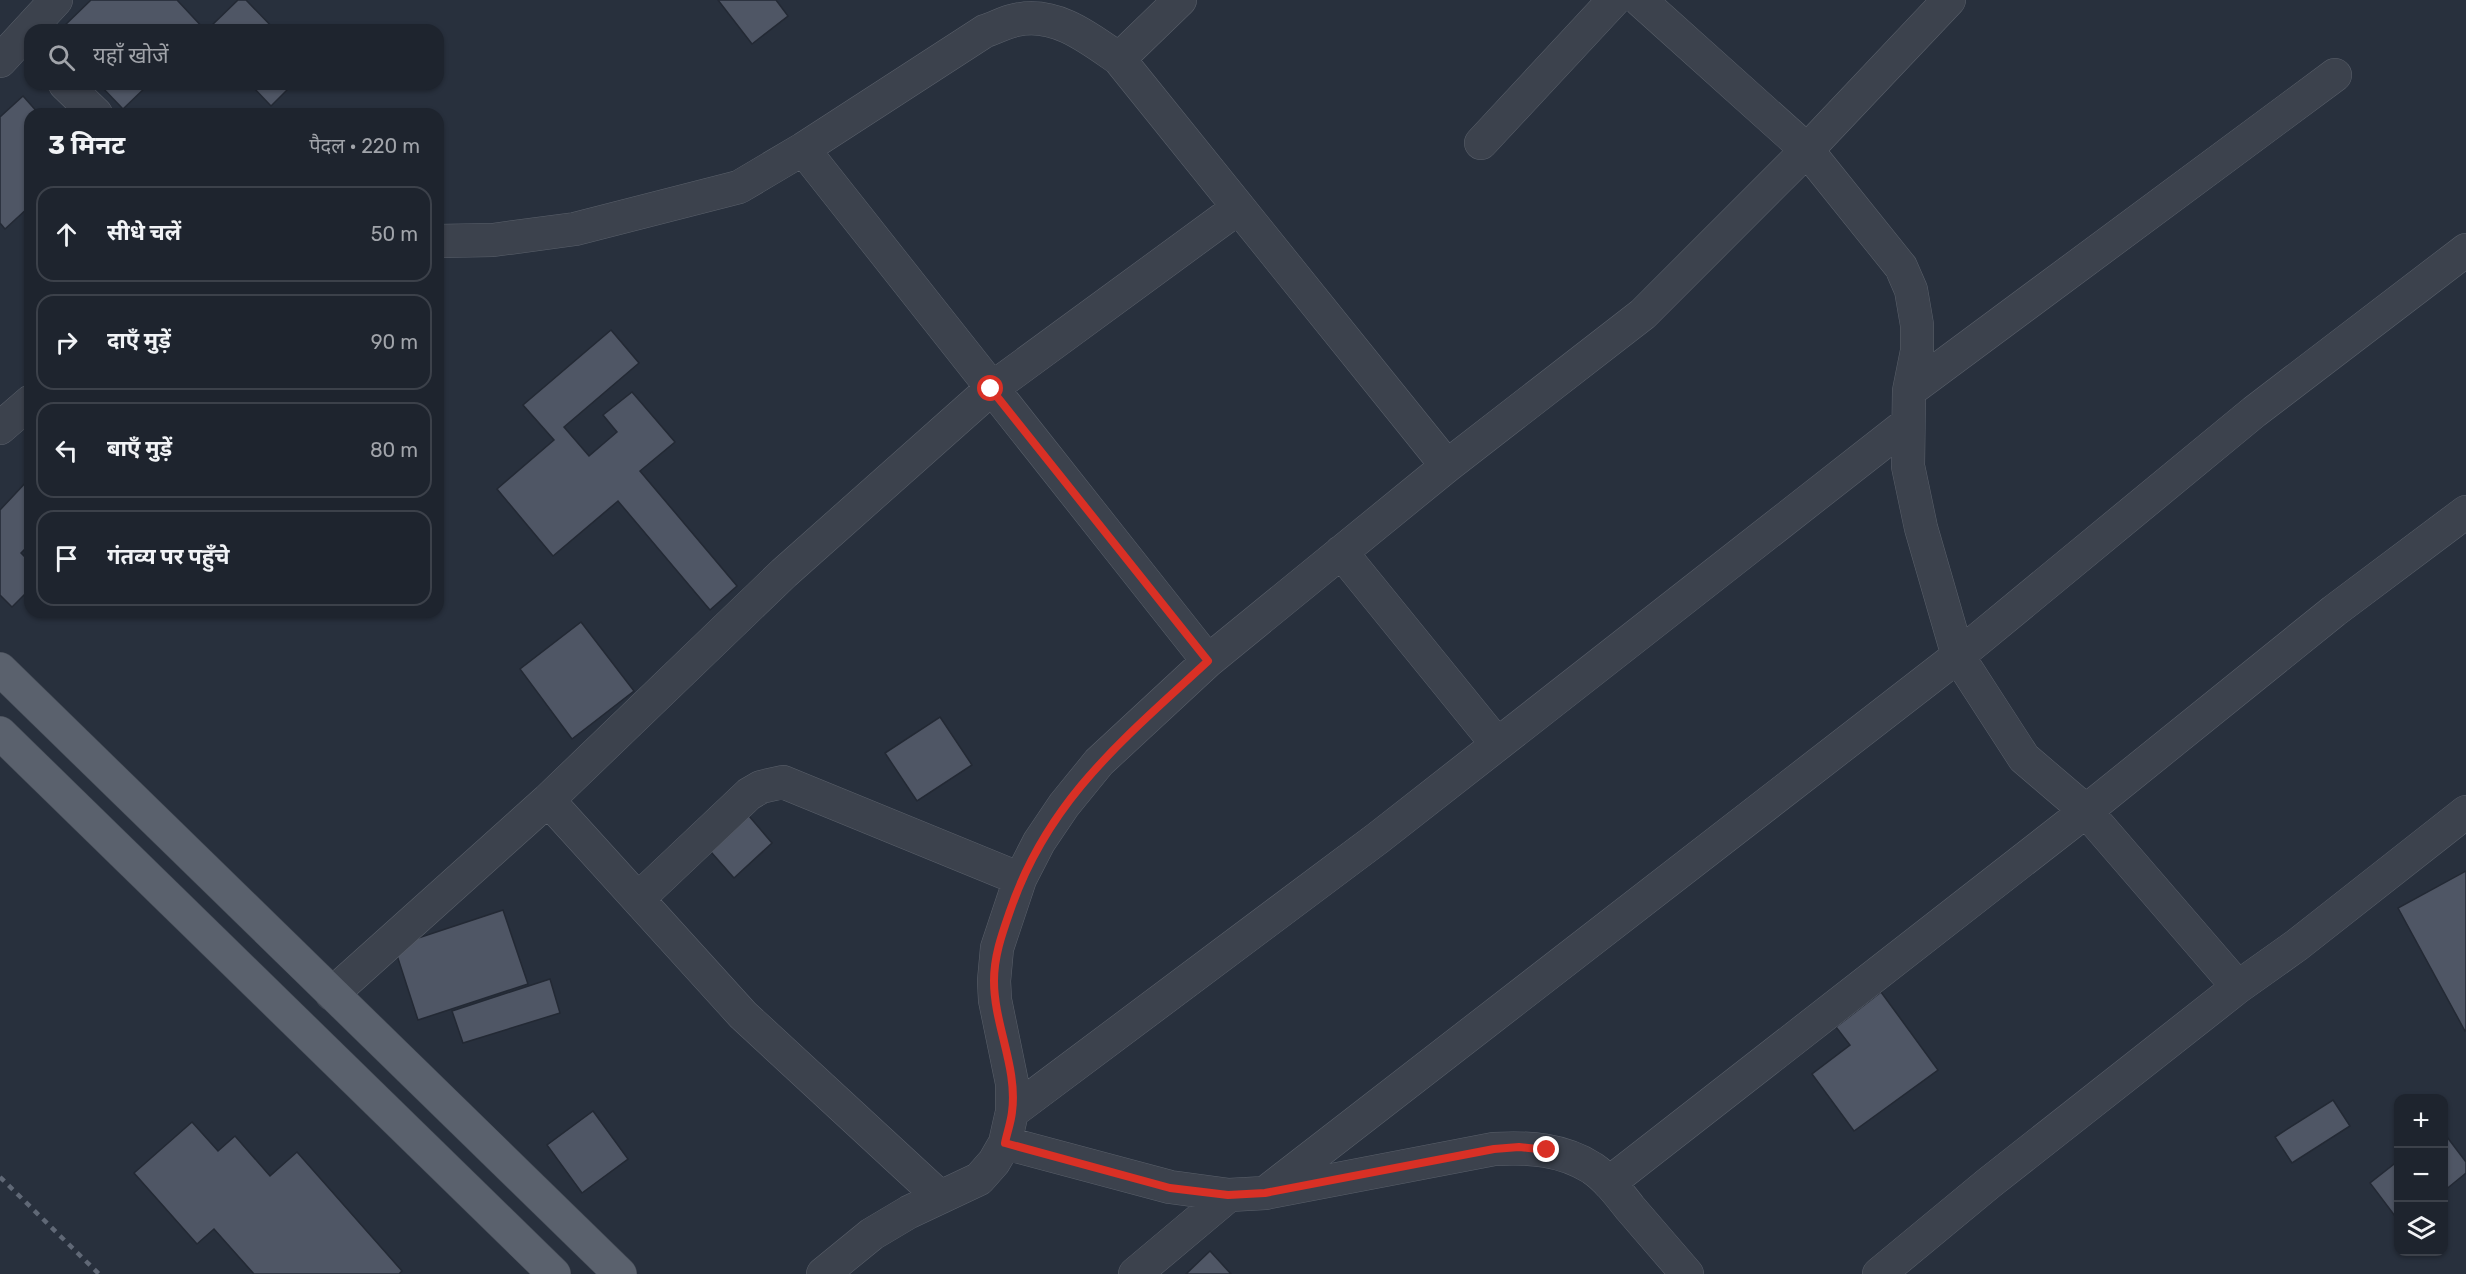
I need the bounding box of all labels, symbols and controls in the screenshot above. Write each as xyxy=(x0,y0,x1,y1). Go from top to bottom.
search box xyxy=(24,24,444,90)
icon: search xyxy=(45,41,78,74)
text: यहाँ खोजें xyxy=(93,42,169,69)
text: 3 मिनट xyxy=(48,130,125,161)
text: पैदल · 220 m xyxy=(309,134,420,158)
icon: ahead xyxy=(50,218,83,251)
text: सीधे चलें xyxy=(107,219,181,246)
text: 50 m xyxy=(371,222,418,246)
icon: right xyxy=(50,326,83,359)
text: दाएँ मुड़ें xyxy=(107,327,171,354)
text: 90 m xyxy=(371,330,418,354)
route start xyxy=(977,375,1003,401)
icon: left xyxy=(50,434,83,467)
text: बाएँ मुड़ें xyxy=(107,435,172,462)
text: 80 m xyxy=(370,438,418,462)
icon: arrive xyxy=(50,542,83,575)
text: गंतव्य पर पहुँचे xyxy=(107,543,229,570)
map controls xyxy=(2394,1094,2448,1256)
button: + xyxy=(2394,1094,2448,1148)
route end xyxy=(1533,1136,1559,1162)
button: − xyxy=(2394,1148,2448,1202)
button: layers xyxy=(2394,1202,2448,1256)

